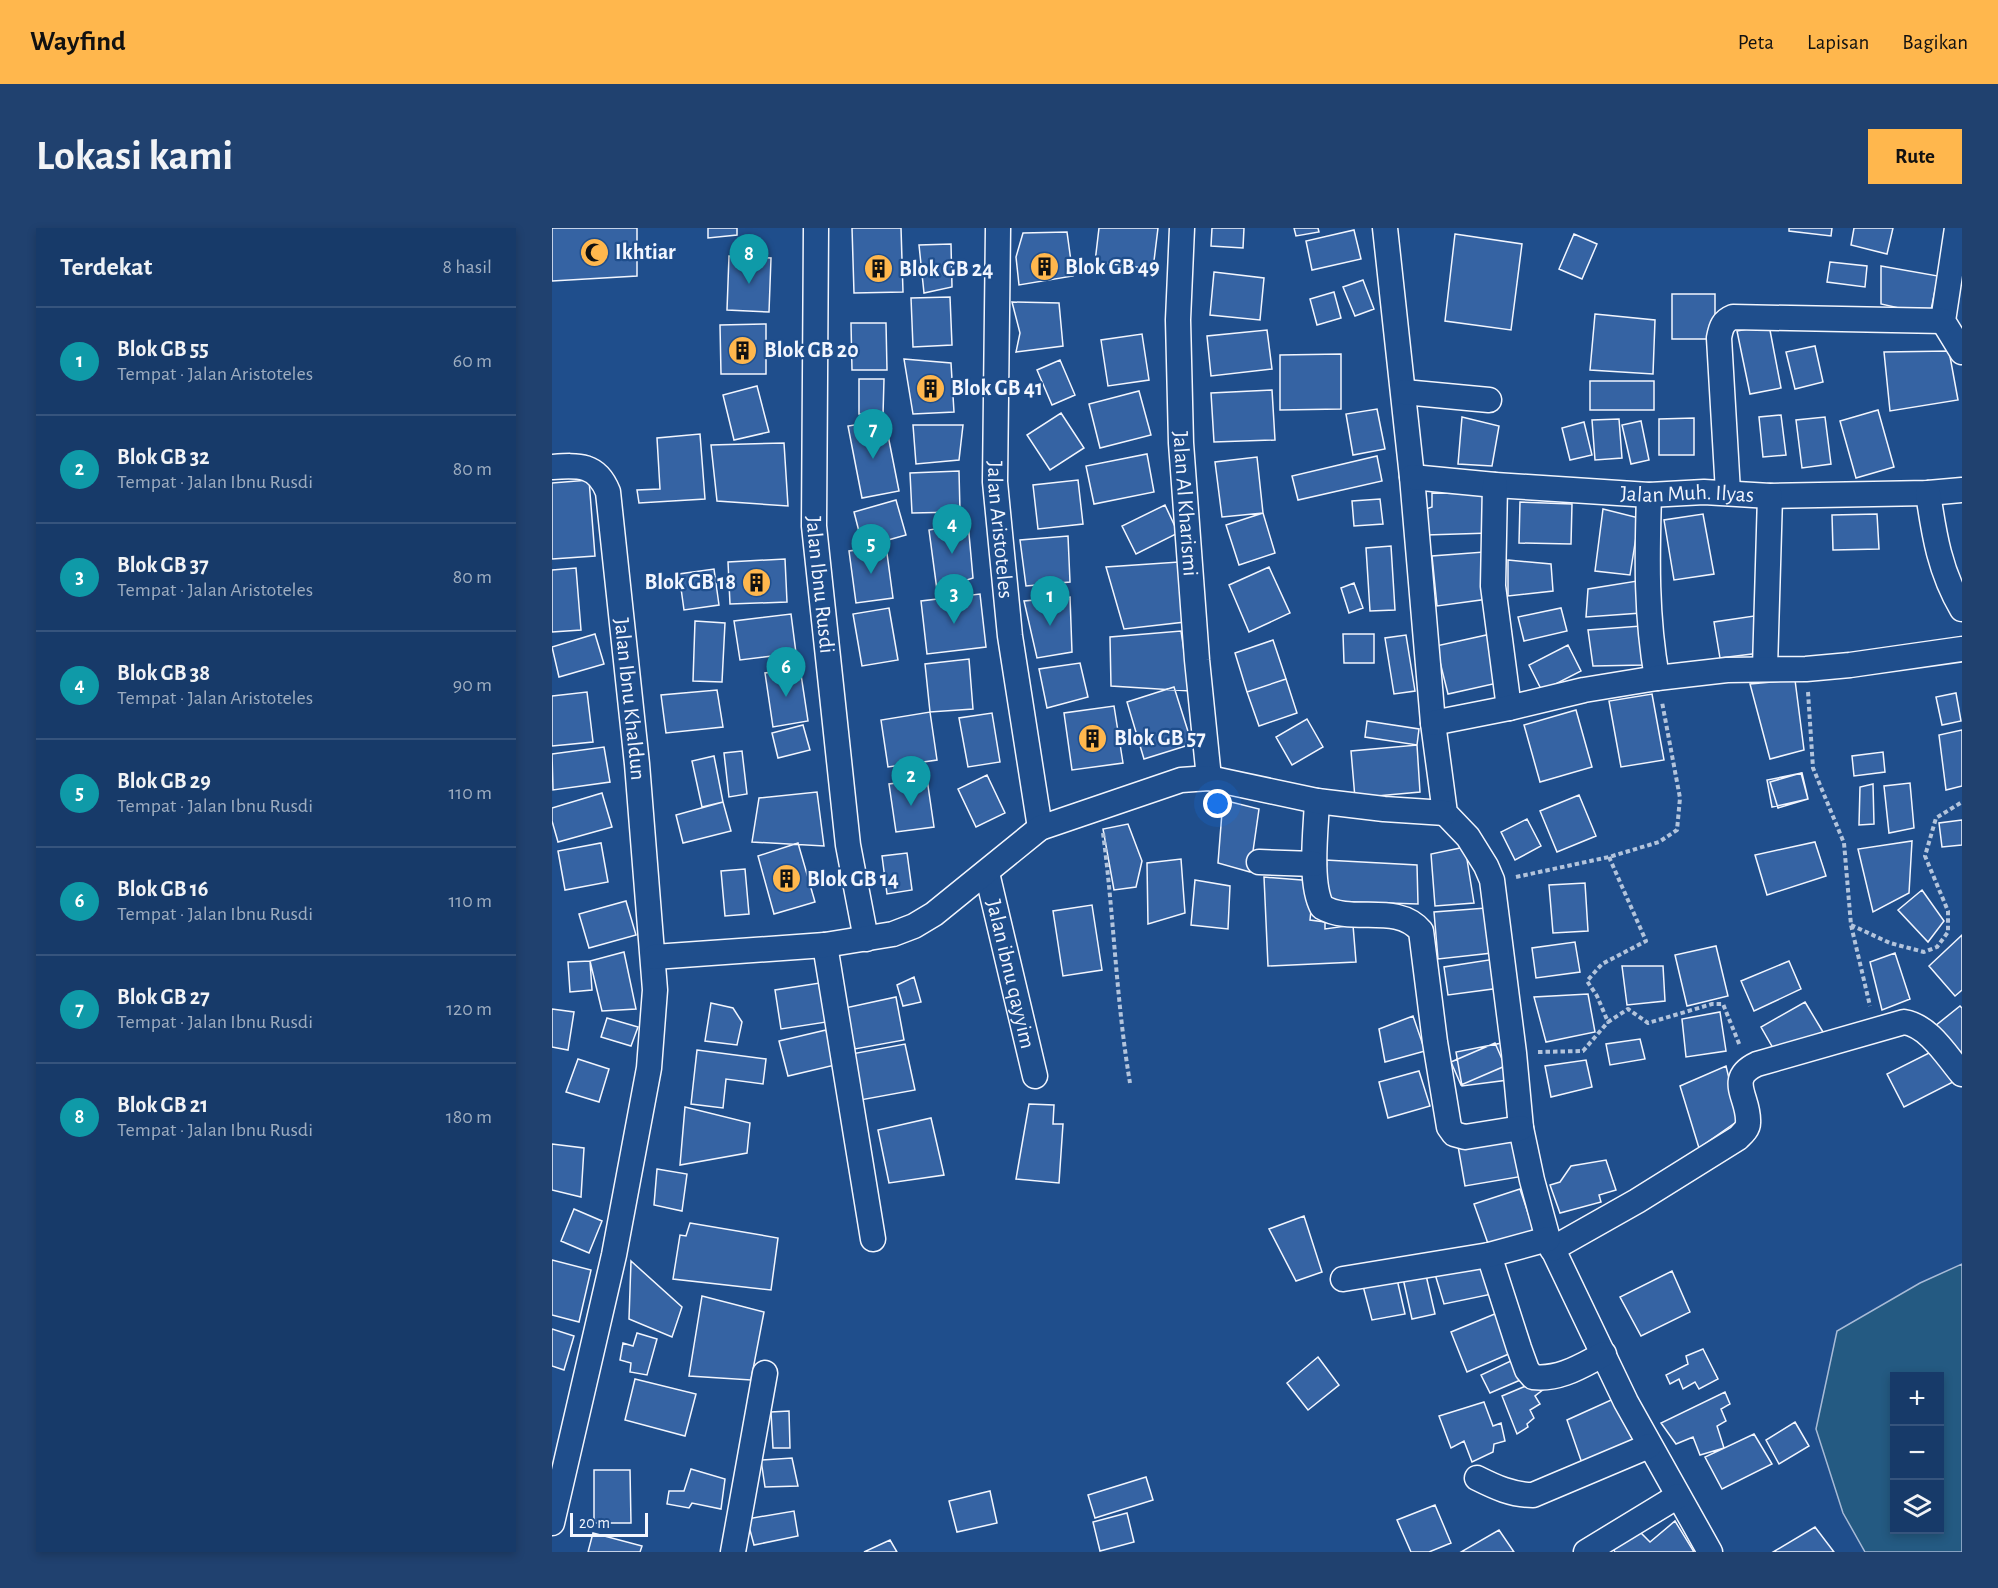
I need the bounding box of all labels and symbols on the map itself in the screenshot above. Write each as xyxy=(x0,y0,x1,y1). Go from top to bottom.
pin: 8 xyxy=(730,235,768,284)
mosque icon: Ikhtiar xyxy=(578,236,610,268)
place label: Ikhtiar xyxy=(615,241,676,263)
building icon: Blok GB 49 xyxy=(1028,251,1060,283)
building icon: Blok GB 24 xyxy=(862,253,894,285)
place label: Blok GB 49 xyxy=(1065,256,1160,278)
place label: Blok GB 24 xyxy=(899,258,993,280)
building icon: Blok GB 20 xyxy=(727,334,759,366)
place label: Blok GB 20 xyxy=(764,339,859,361)
building icon: Blok GB 41 xyxy=(914,372,946,404)
place label: Blok GB 41 xyxy=(951,377,1043,399)
pin: 7 xyxy=(854,410,892,459)
street label: Jalan Al Kharismi xyxy=(1170,431,1202,577)
street label: Jalan Aristoteles xyxy=(984,461,1017,600)
street label: Jalan Muh. Ilyas xyxy=(1620,481,1755,506)
pin: 4 xyxy=(932,504,972,554)
street label: Jalan Ibnu Rusdi xyxy=(803,516,839,654)
pin: 5 xyxy=(852,524,890,574)
building icon: Blok GB 18 xyxy=(741,566,773,598)
place label: Blok GB 18 xyxy=(644,571,736,593)
pin: 3 xyxy=(934,574,974,624)
pin: 1 xyxy=(1030,576,1070,626)
street label: Jalan Ibnu Khaldun xyxy=(611,617,649,781)
pin: 6 xyxy=(766,648,806,697)
building icon: Blok GB 57 xyxy=(1077,722,1109,754)
place label: Blok GB 57 xyxy=(1114,727,1206,749)
pin: 2 xyxy=(892,756,930,806)
your location xyxy=(1203,789,1232,818)
building icon: Blok GB 14 xyxy=(770,863,802,895)
place label: Blok GB 14 xyxy=(807,868,899,890)
street label: Jalan ibnu qayyim xyxy=(983,897,1039,1051)
scale bar xyxy=(570,1510,648,1538)

